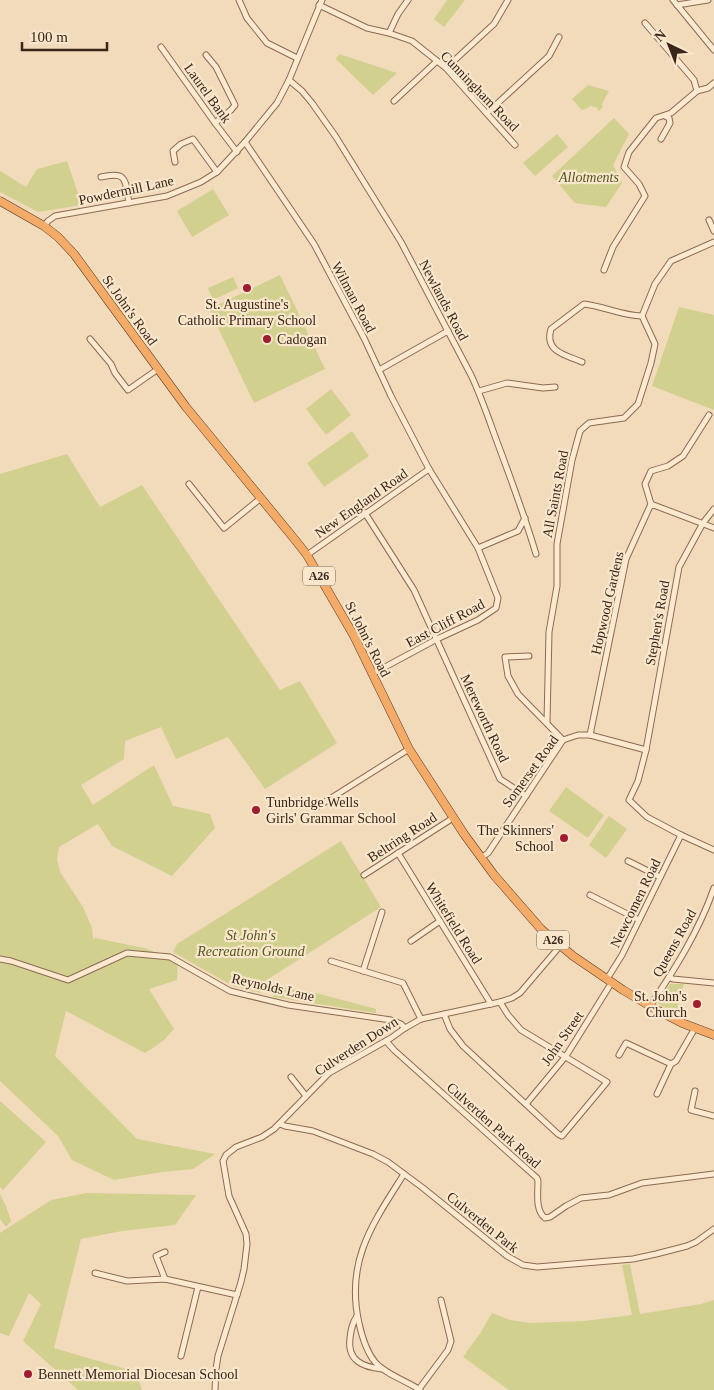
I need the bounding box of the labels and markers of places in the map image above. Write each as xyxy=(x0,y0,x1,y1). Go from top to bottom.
marker: St. Augustine's Catholic Primary School xyxy=(241,282,253,294)
place label: St. Augustine's Catholic Primary School xyxy=(178,297,316,328)
place label: Cadogan xyxy=(277,332,327,347)
marker: Cadogan xyxy=(261,333,273,345)
place label: Tunbridge Wells Girls' Grammar School xyxy=(266,795,396,826)
marker: Tunbridge Wells Girls' Grammar School xyxy=(250,804,262,816)
place label: The Skinners' School xyxy=(477,823,554,854)
marker: The Skinners' School xyxy=(558,832,570,844)
place label: St. John's Church xyxy=(634,989,687,1020)
marker: St. John's Church xyxy=(691,998,703,1010)
place label: Bennett Memorial Diocesan School xyxy=(38,1367,238,1382)
marker: Bennett Memorial Diocesan School xyxy=(22,1368,34,1380)

